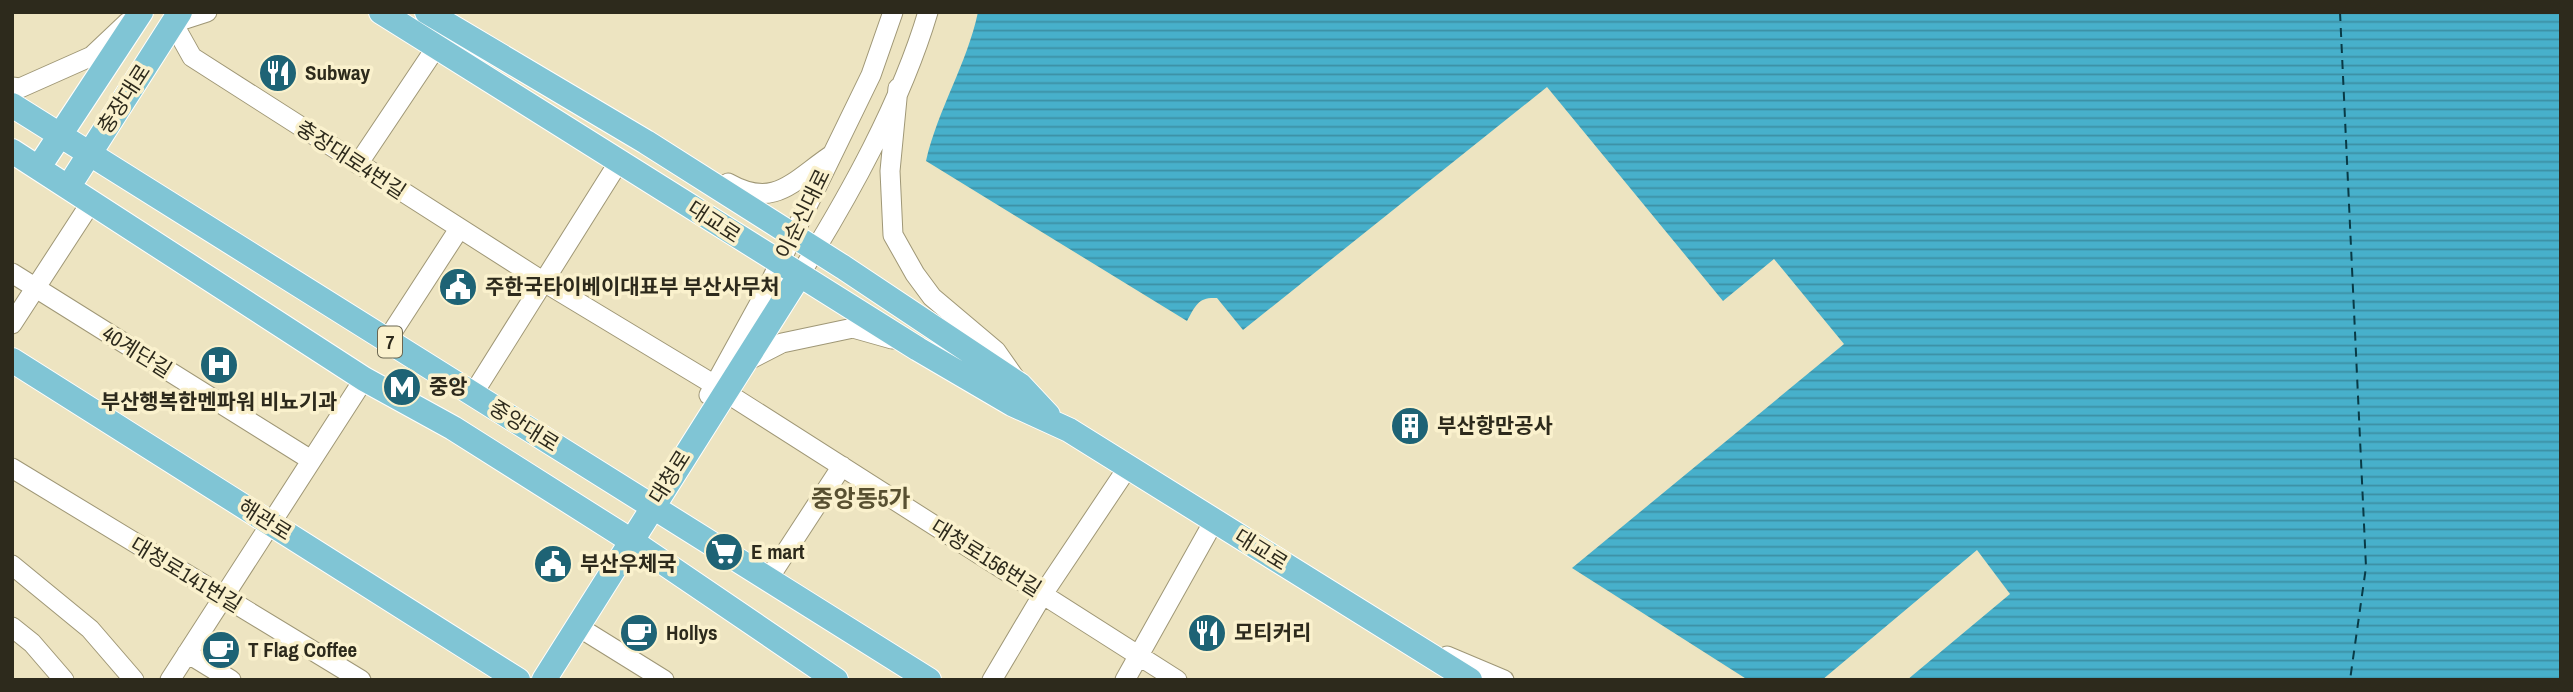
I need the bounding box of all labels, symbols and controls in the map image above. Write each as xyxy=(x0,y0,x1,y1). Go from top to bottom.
restaurant icon: Subway xyxy=(257,52,299,94)
street label: 충장대로 xyxy=(90,58,157,139)
place label: Subway xyxy=(305,58,371,87)
street label: 충장대로4번길 xyxy=(291,113,412,206)
street label: 이순신대로 xyxy=(768,164,837,264)
street label: 대교로 xyxy=(682,194,746,250)
public building icon: 주한국타이베이대표부 부산사무처 xyxy=(437,266,479,308)
place label: 주한국타이베이대표부 부산사무처 xyxy=(485,272,780,301)
street label: 40계단길 xyxy=(97,319,178,384)
road number: 7 xyxy=(378,326,402,358)
hospital icon: 부산행복한멘파워 비뇨기과 xyxy=(198,344,240,386)
metro station icon: 중앙 xyxy=(381,366,423,408)
place label: 중앙 xyxy=(429,372,468,401)
place label: 부산행복한멘파워 비뇨기과 xyxy=(101,387,337,416)
street label: 중앙대로 xyxy=(484,393,565,458)
building icon: 부산항만공사 xyxy=(1389,405,1431,447)
place label: 부산항만공사 xyxy=(1437,411,1553,440)
street label: 대청로 xyxy=(642,444,697,509)
district label: 중앙동5가 xyxy=(811,482,911,514)
street label: 해관로 xyxy=(233,492,298,547)
street label: 대청로156번길 xyxy=(925,512,1047,603)
street label: 대교로 xyxy=(1229,522,1294,577)
street label: 대청로141번길 xyxy=(125,530,247,619)
supermarket icon: E mart xyxy=(703,531,745,573)
place label: E mart xyxy=(751,537,805,566)
public building icon: 부산우체국 xyxy=(532,543,574,585)
place label: 부산우체국 xyxy=(580,549,677,578)
cafe icon: Hollys xyxy=(618,612,660,654)
restaurant icon: 모티커리 xyxy=(1186,612,1228,654)
place label: Hollys xyxy=(666,618,718,647)
place label: 모티커리 xyxy=(1234,618,1311,647)
cafe icon: T Flag Coffee xyxy=(200,629,242,671)
place label: T Flag Coffee xyxy=(248,635,357,664)

